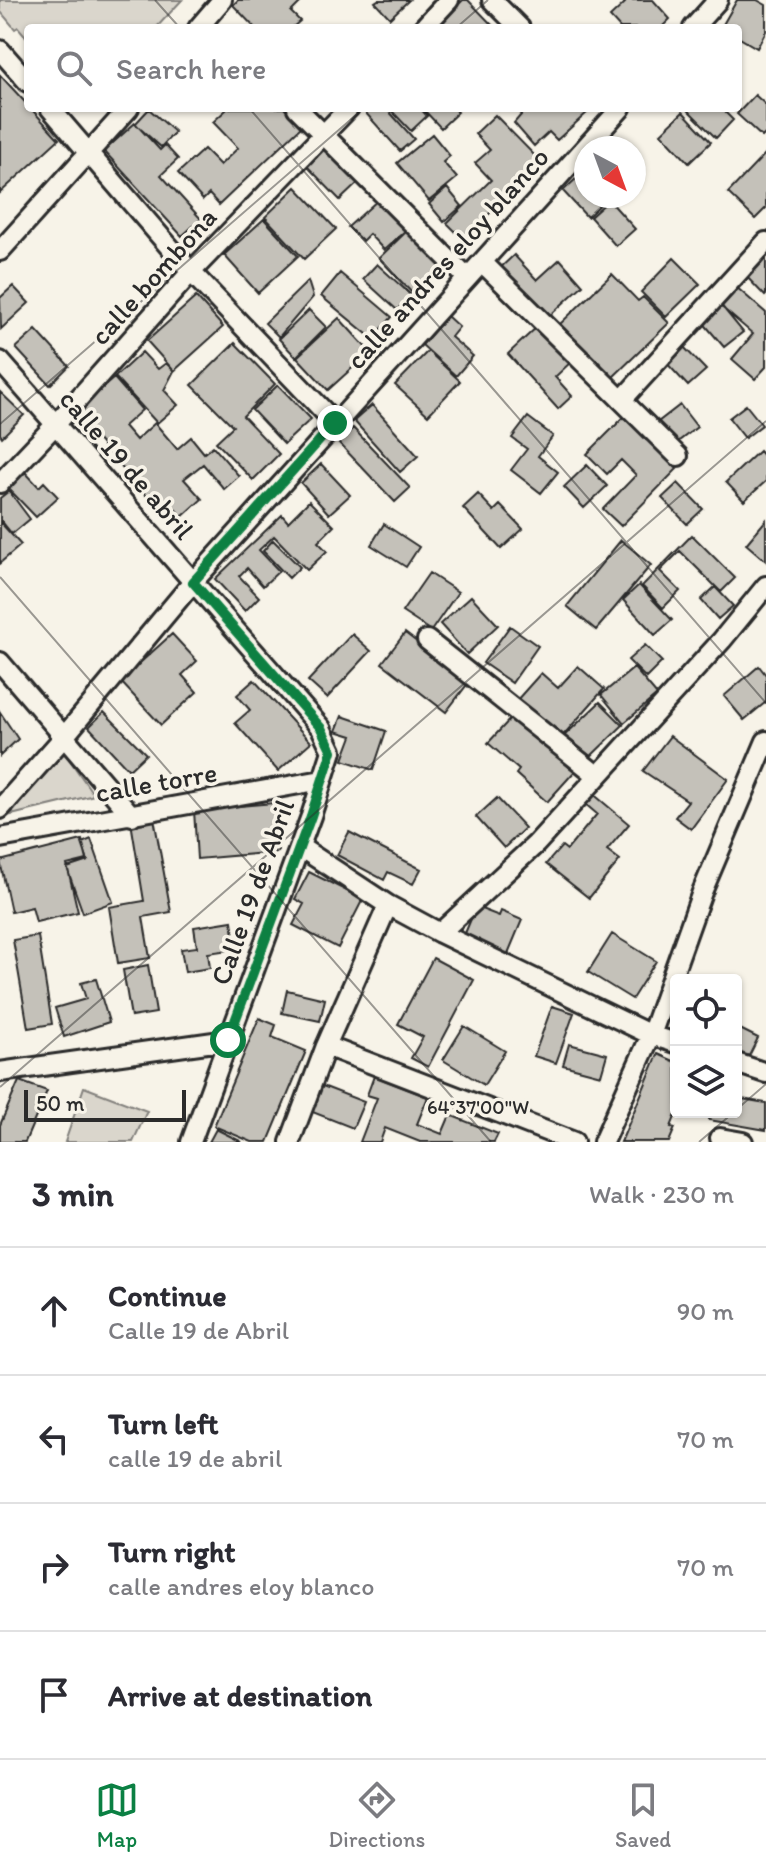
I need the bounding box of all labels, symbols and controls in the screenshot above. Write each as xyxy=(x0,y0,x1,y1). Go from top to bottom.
search box xyxy=(24,24,742,112)
icon: search xyxy=(52,46,96,90)
text: Search here xyxy=(116,50,266,87)
north arrow xyxy=(574,136,646,208)
street label: calle andres eloy blanco xyxy=(338,140,556,376)
street label: calle bombona xyxy=(82,200,224,352)
street label: calle 19 de abril xyxy=(53,382,201,546)
route end xyxy=(317,405,353,441)
street label: calle torre xyxy=(93,755,219,809)
street label: Calle 19 de Abril xyxy=(203,794,301,990)
map controls xyxy=(670,974,742,1118)
button: locate xyxy=(670,974,742,1046)
route start xyxy=(210,1022,246,1058)
button: layers xyxy=(670,1046,742,1118)
scale bar xyxy=(24,1086,186,1122)
text: 50 m xyxy=(36,1090,85,1117)
text: 64°37'00"W xyxy=(427,1095,529,1119)
text: 3 min xyxy=(32,1174,114,1215)
text: Walk · 230 m xyxy=(589,1178,734,1210)
text: Continue xyxy=(108,1277,227,1314)
icon: ahead xyxy=(32,1289,76,1333)
text: 90 m xyxy=(677,1295,734,1327)
text: Calle 19 de Abril xyxy=(108,1314,289,1346)
text: Turn left xyxy=(108,1405,219,1442)
icon: left xyxy=(32,1417,76,1461)
text: 70 m xyxy=(677,1423,734,1455)
text: calle 19 de abril xyxy=(108,1442,282,1474)
text: Turn right xyxy=(108,1533,236,1570)
icon: right xyxy=(32,1545,76,1589)
text: 70 m xyxy=(677,1551,734,1583)
text: calle andres eloy blanco xyxy=(108,1570,375,1602)
icon: arrive xyxy=(32,1673,76,1717)
text: Arrive at destination xyxy=(108,1677,372,1714)
tab: Map xyxy=(95,1778,139,1853)
tab: Directions xyxy=(329,1778,425,1853)
tab: Saved xyxy=(615,1778,671,1853)

